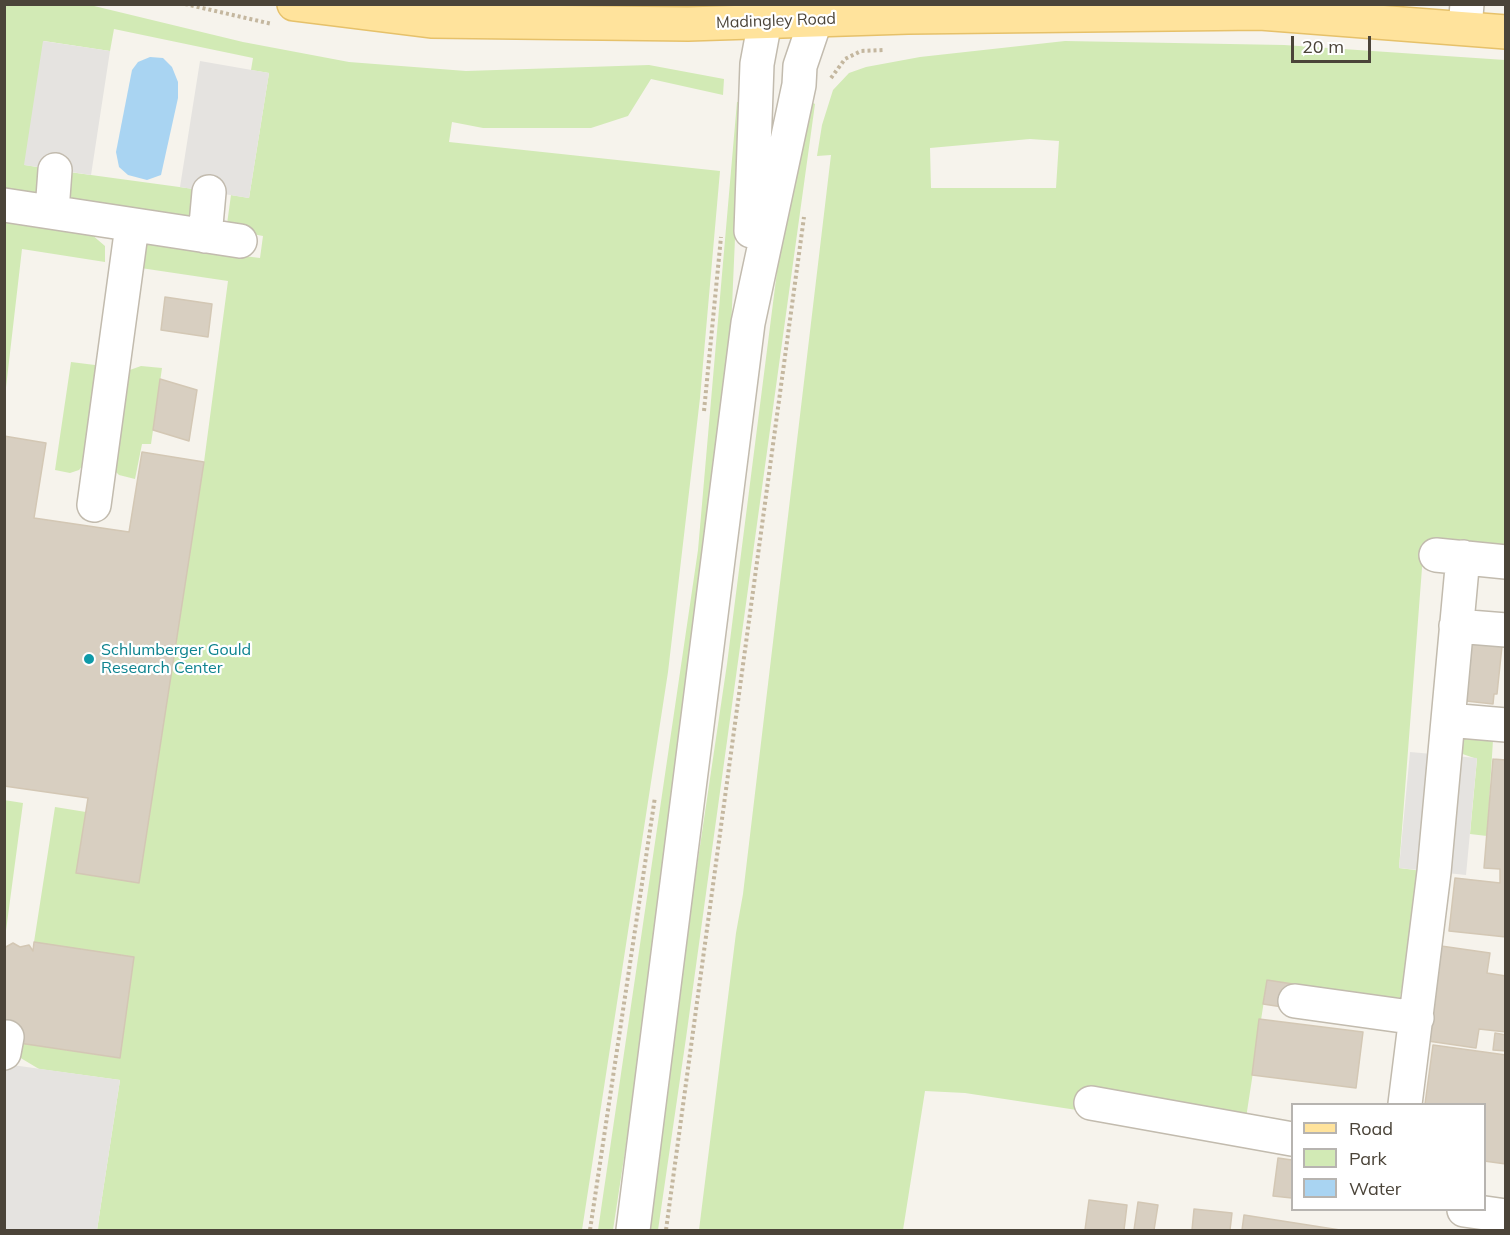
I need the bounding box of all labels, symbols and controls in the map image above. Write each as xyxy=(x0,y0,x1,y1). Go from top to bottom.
street label: Madingley Road xyxy=(716,9,836,33)
scale bar xyxy=(1294,24,1374,62)
text: 20 m xyxy=(1302,35,1344,58)
place label: Schlumberger Gould Research Center xyxy=(101,640,251,678)
marker: Schlumberger Gould Research Center xyxy=(82,652,96,666)
legend xyxy=(1291,1103,1486,1211)
text: Road xyxy=(1349,1117,1393,1140)
text: Park xyxy=(1349,1147,1387,1170)
text: Water xyxy=(1349,1177,1401,1200)

